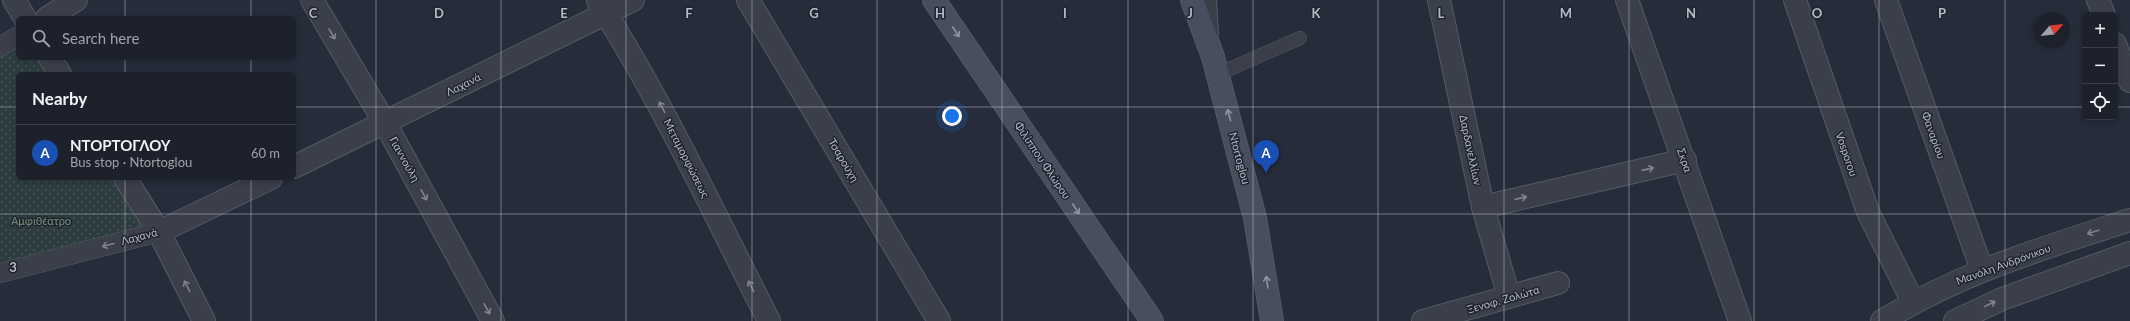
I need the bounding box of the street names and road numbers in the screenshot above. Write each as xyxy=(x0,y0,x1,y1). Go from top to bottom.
street label: Λαχανά xyxy=(443,70,483,98)
street label: Φαναρίου xyxy=(1920,110,1948,160)
street label: Δαρδανελλίων xyxy=(1457,114,1485,187)
street label: Μεταμορφώσεως xyxy=(661,116,713,200)
street label: Φιλίππου Φλώρου xyxy=(1012,119,1074,201)
street label: Vosporou xyxy=(1833,130,1861,178)
street label: Ntortoglou xyxy=(1227,131,1253,185)
street label: Γιαννούλη xyxy=(387,134,423,184)
street label: Τσαρούχη xyxy=(826,136,862,184)
street label: Σκρα xyxy=(1675,146,1695,174)
street label: Λαχανά xyxy=(119,225,159,247)
street label: Μανόλη Ανδρόνικου xyxy=(1954,241,2052,287)
street label: Ξενοφ. Ζολώτα xyxy=(1465,282,1541,316)

